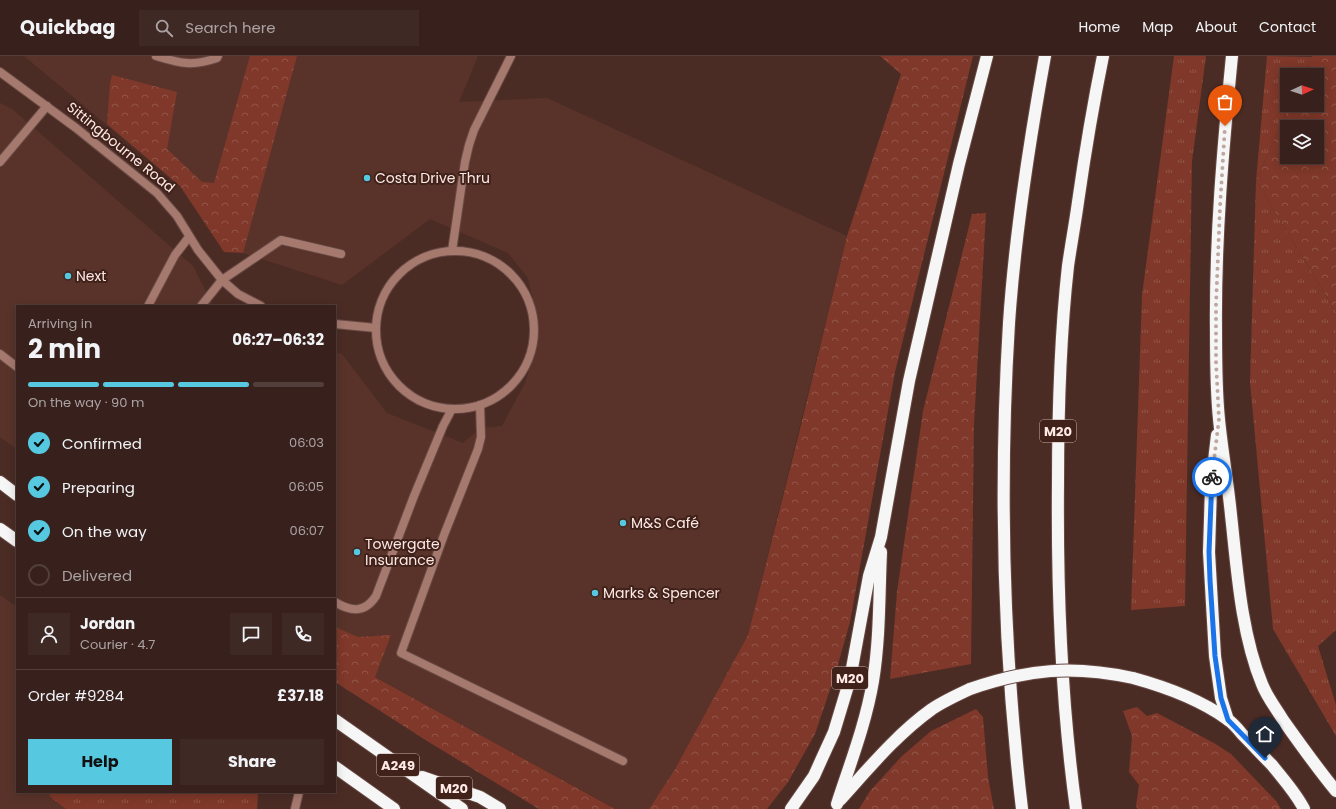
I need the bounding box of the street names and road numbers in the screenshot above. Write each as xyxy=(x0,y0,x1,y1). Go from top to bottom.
street label: Sittingbourne Road xyxy=(63,97,179,197)
road number: M20 xyxy=(1040,420,1076,442)
road number: M20 xyxy=(832,667,868,689)
road number: A249 xyxy=(377,754,419,776)
road number: M20 xyxy=(436,777,472,799)

